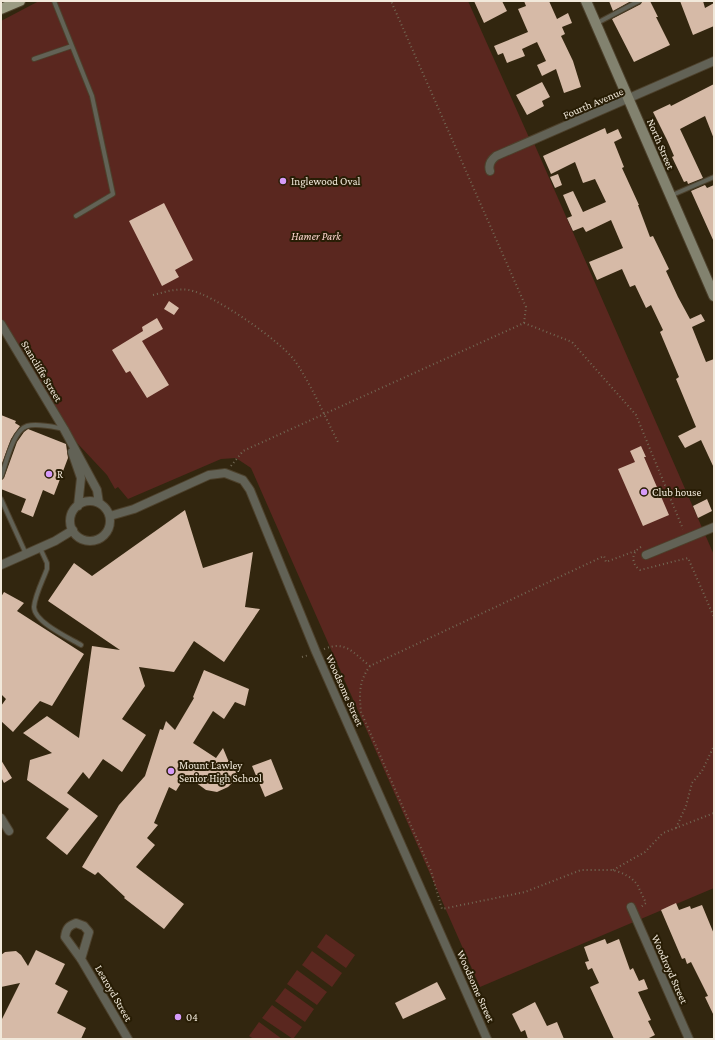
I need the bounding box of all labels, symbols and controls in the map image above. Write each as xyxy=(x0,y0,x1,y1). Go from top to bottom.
street label: Fourth Avenue xyxy=(561,85,625,121)
street label: North Street xyxy=(645,117,677,171)
place label: Inglewood Oval xyxy=(291,175,360,188)
marker: Inglewood Oval xyxy=(278,176,288,186)
park label: Hamer Park xyxy=(291,230,342,242)
street label: Stancliffe Street xyxy=(19,338,65,404)
place label: R xyxy=(57,468,64,480)
marker: R xyxy=(44,469,54,479)
place label: Club house xyxy=(652,486,701,498)
marker: Club house xyxy=(639,487,649,497)
street label: Woodsome Street xyxy=(324,652,366,728)
place label: Mount Lawley Senior High School xyxy=(179,759,262,785)
marker: Mount Lawley Senior High School xyxy=(166,766,176,776)
street label: Woodroyd Street xyxy=(649,933,691,1006)
street label: Woodsome Street xyxy=(455,948,497,1024)
street label: Learoyd Street xyxy=(92,963,135,1024)
place label: 04 xyxy=(186,1011,198,1023)
marker: 04 xyxy=(173,1012,183,1022)

